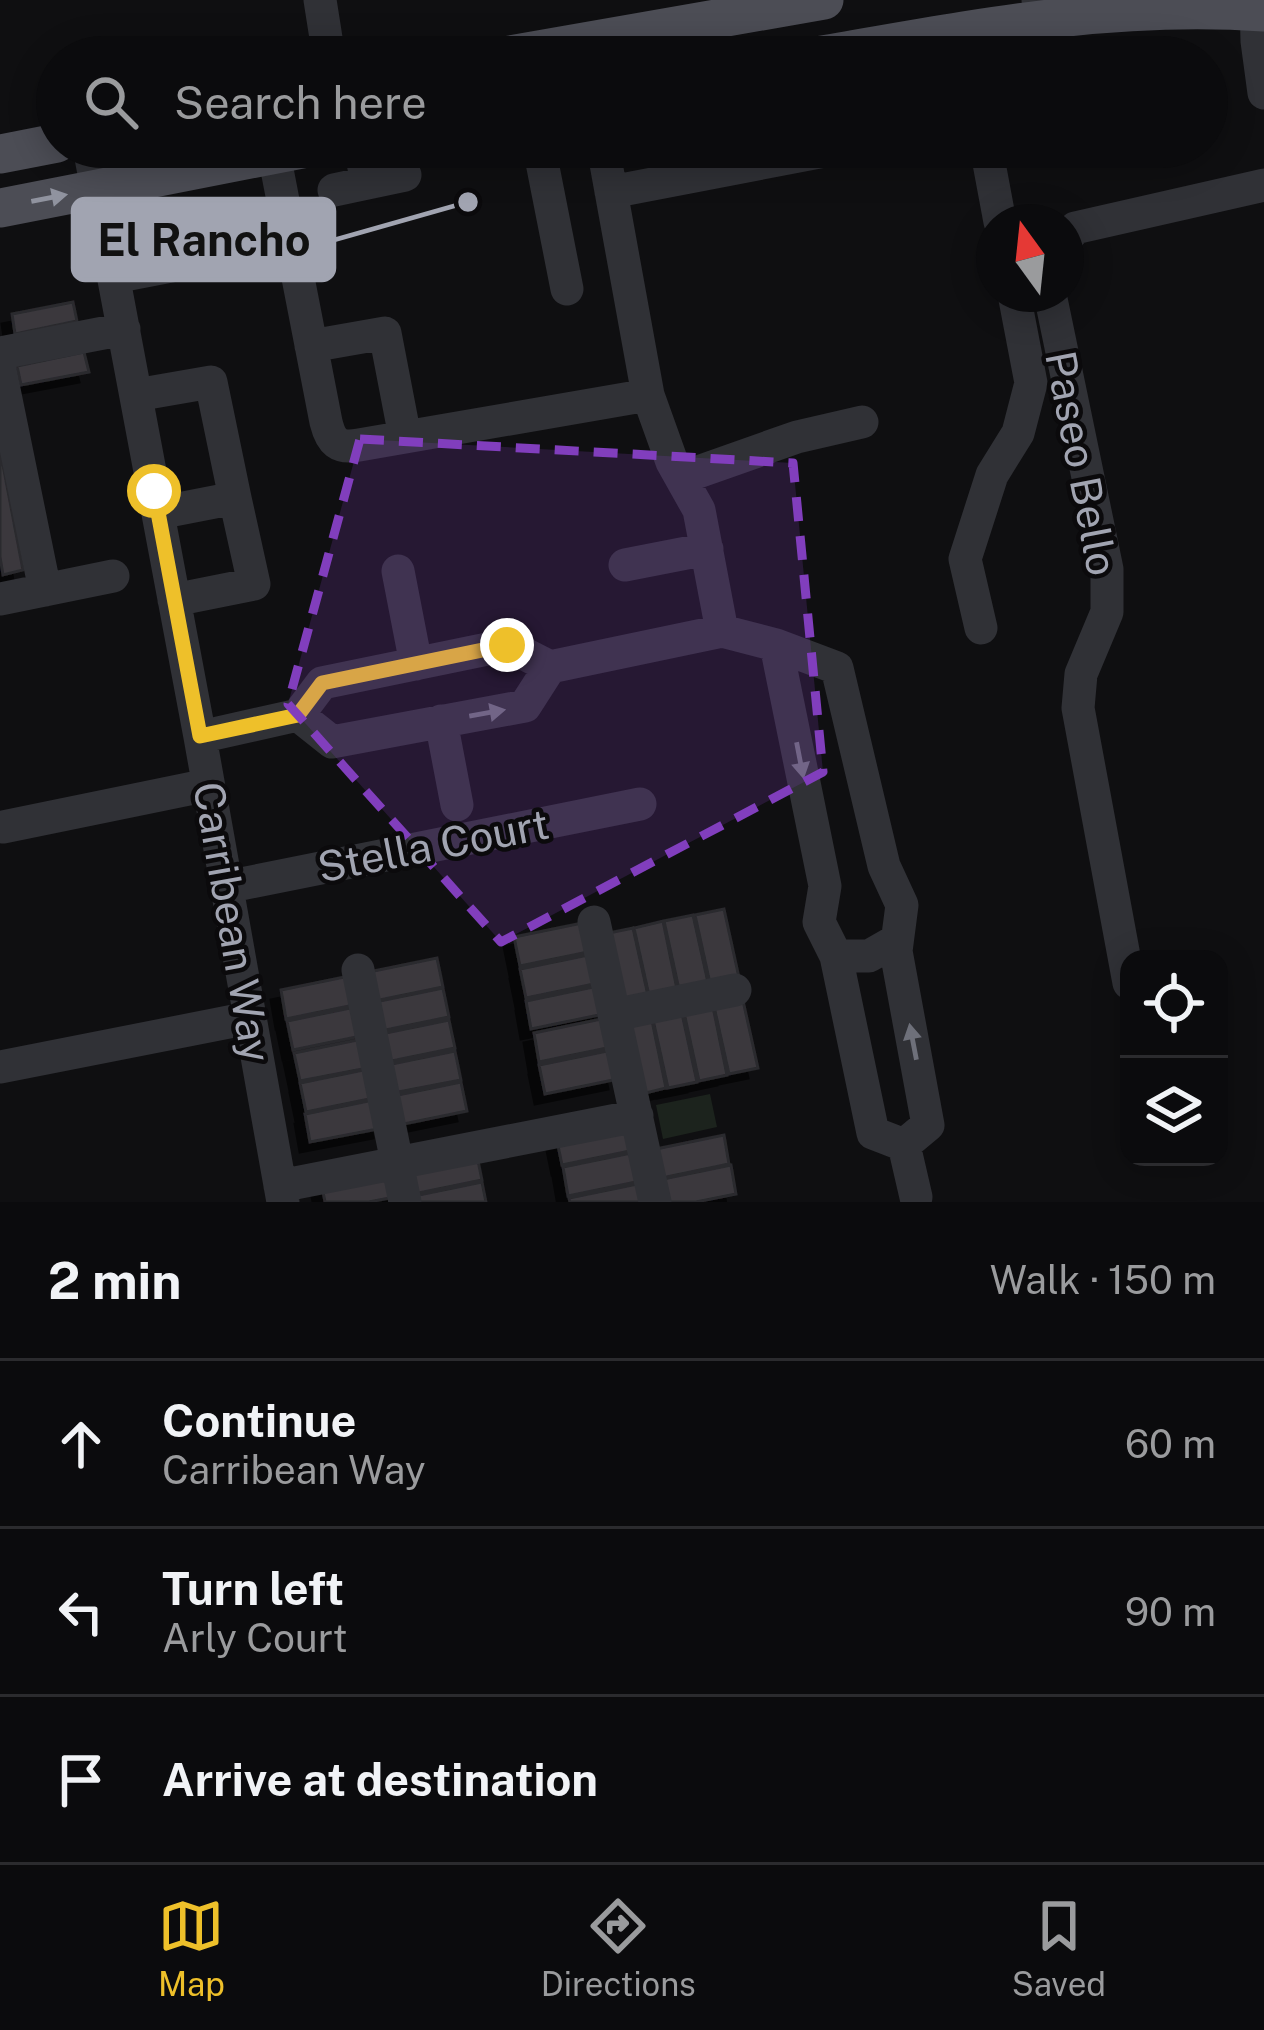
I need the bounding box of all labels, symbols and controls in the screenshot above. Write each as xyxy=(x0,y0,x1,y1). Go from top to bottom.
search box xyxy=(36,36,1228,168)
icon: search xyxy=(78,69,144,135)
text: Search here xyxy=(174,76,427,129)
one-way arrow xyxy=(30,188,68,207)
callout: El Rancho xyxy=(73,199,334,280)
north arrow xyxy=(976,204,1084,312)
text: El Rancho xyxy=(97,213,311,266)
street label: Paseo Bello xyxy=(1036,347,1128,579)
route start xyxy=(127,464,181,518)
route end xyxy=(480,618,534,672)
one-way arrow xyxy=(469,703,507,722)
one-way arrow xyxy=(791,741,810,779)
street label: Carribean Way xyxy=(184,778,282,1066)
street label: Stella Court xyxy=(313,799,553,891)
map controls xyxy=(1120,950,1228,1166)
button: locate xyxy=(1120,950,1228,1058)
one-way arrow xyxy=(903,1022,922,1060)
button: layers xyxy=(1120,1058,1228,1166)
text: 2 min xyxy=(48,1251,182,1310)
text: Walk · 150 m xyxy=(990,1257,1216,1303)
text: Continue xyxy=(162,1394,356,1447)
icon: ahead xyxy=(48,1411,114,1477)
text: 60 m xyxy=(1125,1421,1216,1467)
text: Carribean Way xyxy=(162,1447,426,1493)
text: Turn left xyxy=(162,1562,344,1615)
icon: left xyxy=(48,1579,114,1645)
text: 90 m xyxy=(1125,1589,1216,1635)
text: Arly Court xyxy=(162,1615,348,1661)
icon: arrive xyxy=(48,1747,114,1813)
text: Arrive at destination xyxy=(162,1753,598,1806)
tab: Map xyxy=(158,1893,225,2003)
tab: Directions xyxy=(541,1893,696,2003)
tab: Saved xyxy=(1012,1893,1106,2003)

